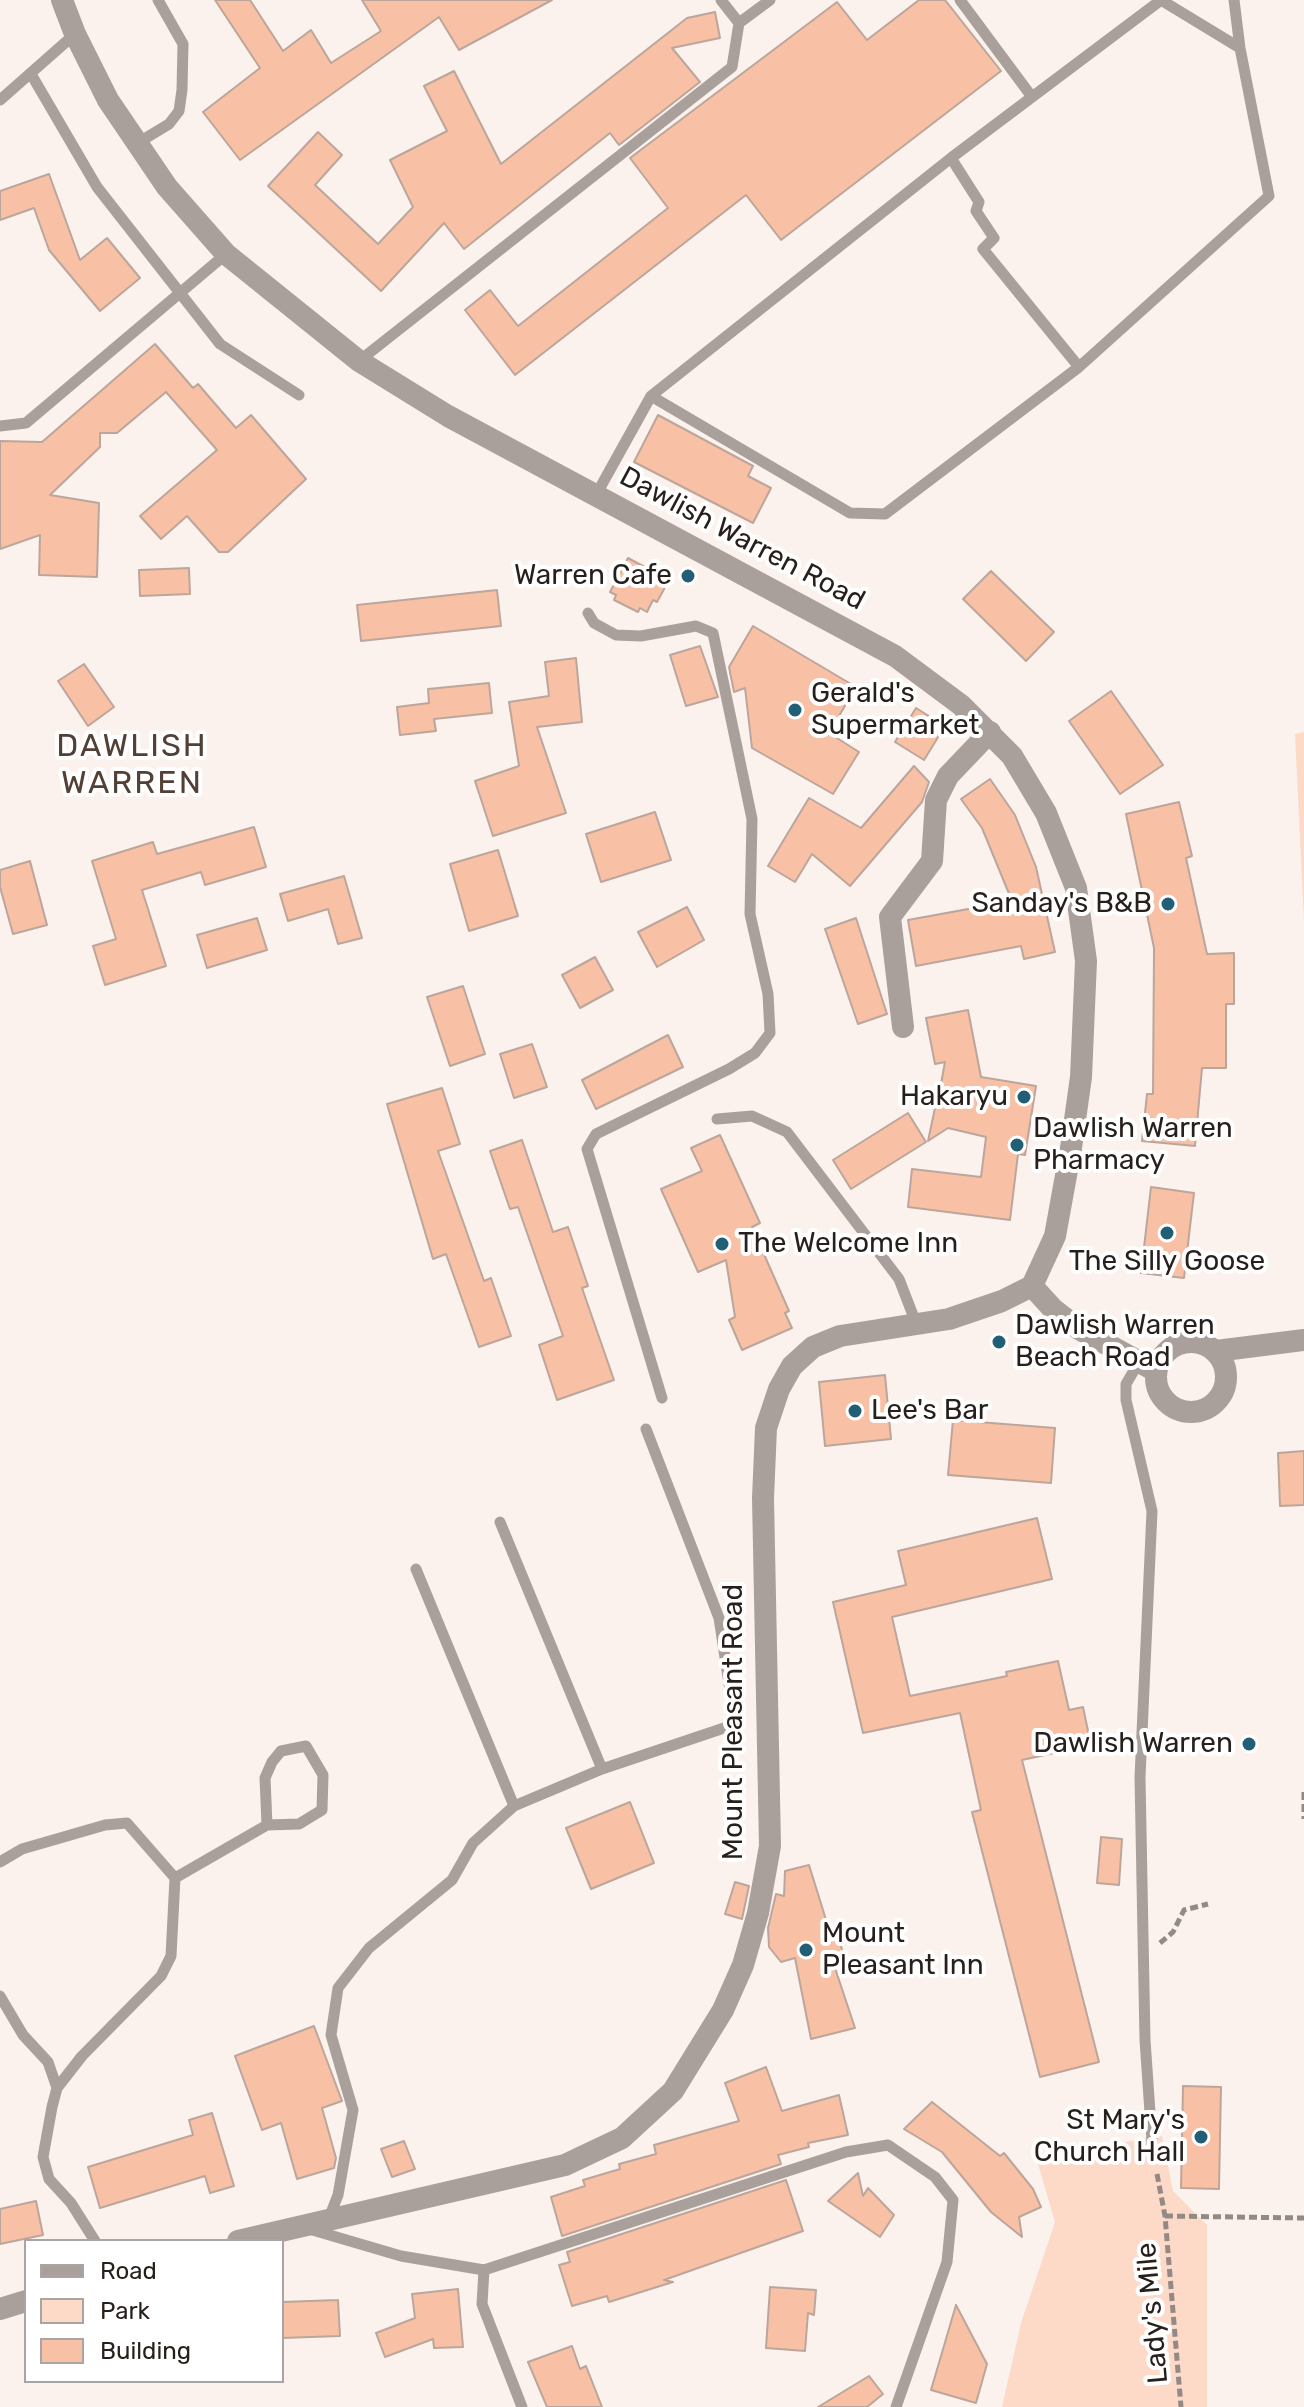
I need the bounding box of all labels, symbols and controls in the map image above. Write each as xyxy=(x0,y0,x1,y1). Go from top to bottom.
street label: Dawlish Warren Road xyxy=(614,460,870,618)
place label: Warren Cafe xyxy=(514,559,672,593)
marker: Warren Cafe xyxy=(679,567,697,585)
place label: Gerald's Supermarket xyxy=(811,677,980,743)
marker: Gerald's Supermarket xyxy=(786,701,804,719)
district label: DAWLISH WARREN xyxy=(56,728,208,803)
place label: Sanday's B&B xyxy=(971,887,1152,921)
marker: Sanday's B&B xyxy=(1159,895,1177,913)
place label: Hakaryu xyxy=(900,1080,1008,1114)
marker: Hakaryu xyxy=(1015,1088,1033,1106)
place label: Dawlish Warren Pharmacy xyxy=(1033,1112,1233,1178)
marker: Dawlish Warren Pharmacy xyxy=(1008,1136,1026,1154)
marker: The Silly Goose xyxy=(1158,1224,1176,1242)
place label: The Welcome Inn xyxy=(738,1227,958,1261)
marker: The Welcome Inn xyxy=(713,1235,731,1253)
place label: The Silly Goose xyxy=(1069,1245,1265,1279)
place label: Dawlish Warren Beach Road xyxy=(1015,1309,1215,1375)
marker: Dawlish Warren Beach Road xyxy=(990,1333,1008,1351)
place label: Lee's Bar xyxy=(871,1394,988,1428)
marker: Lee's Bar xyxy=(846,1402,864,1420)
street label: Mount Pleasant Road xyxy=(717,1584,751,1860)
place label: Dawlish Warren xyxy=(1033,1727,1233,1761)
marker: Dawlish Warren xyxy=(1240,1735,1258,1753)
place label: Mount Pleasant Inn xyxy=(822,1917,984,1983)
marker: Mount Pleasant Inn xyxy=(797,1941,815,1959)
place label: St Mary's Church Hall xyxy=(1034,2104,1185,2170)
marker: St Mary's Church Hall xyxy=(1192,2128,1210,2146)
legend xyxy=(24,2239,284,2383)
street label: Lady's Mile xyxy=(1130,2241,1176,2385)
text: Road xyxy=(100,2257,157,2285)
text: Park xyxy=(100,2297,150,2325)
text: Building xyxy=(100,2337,191,2365)

